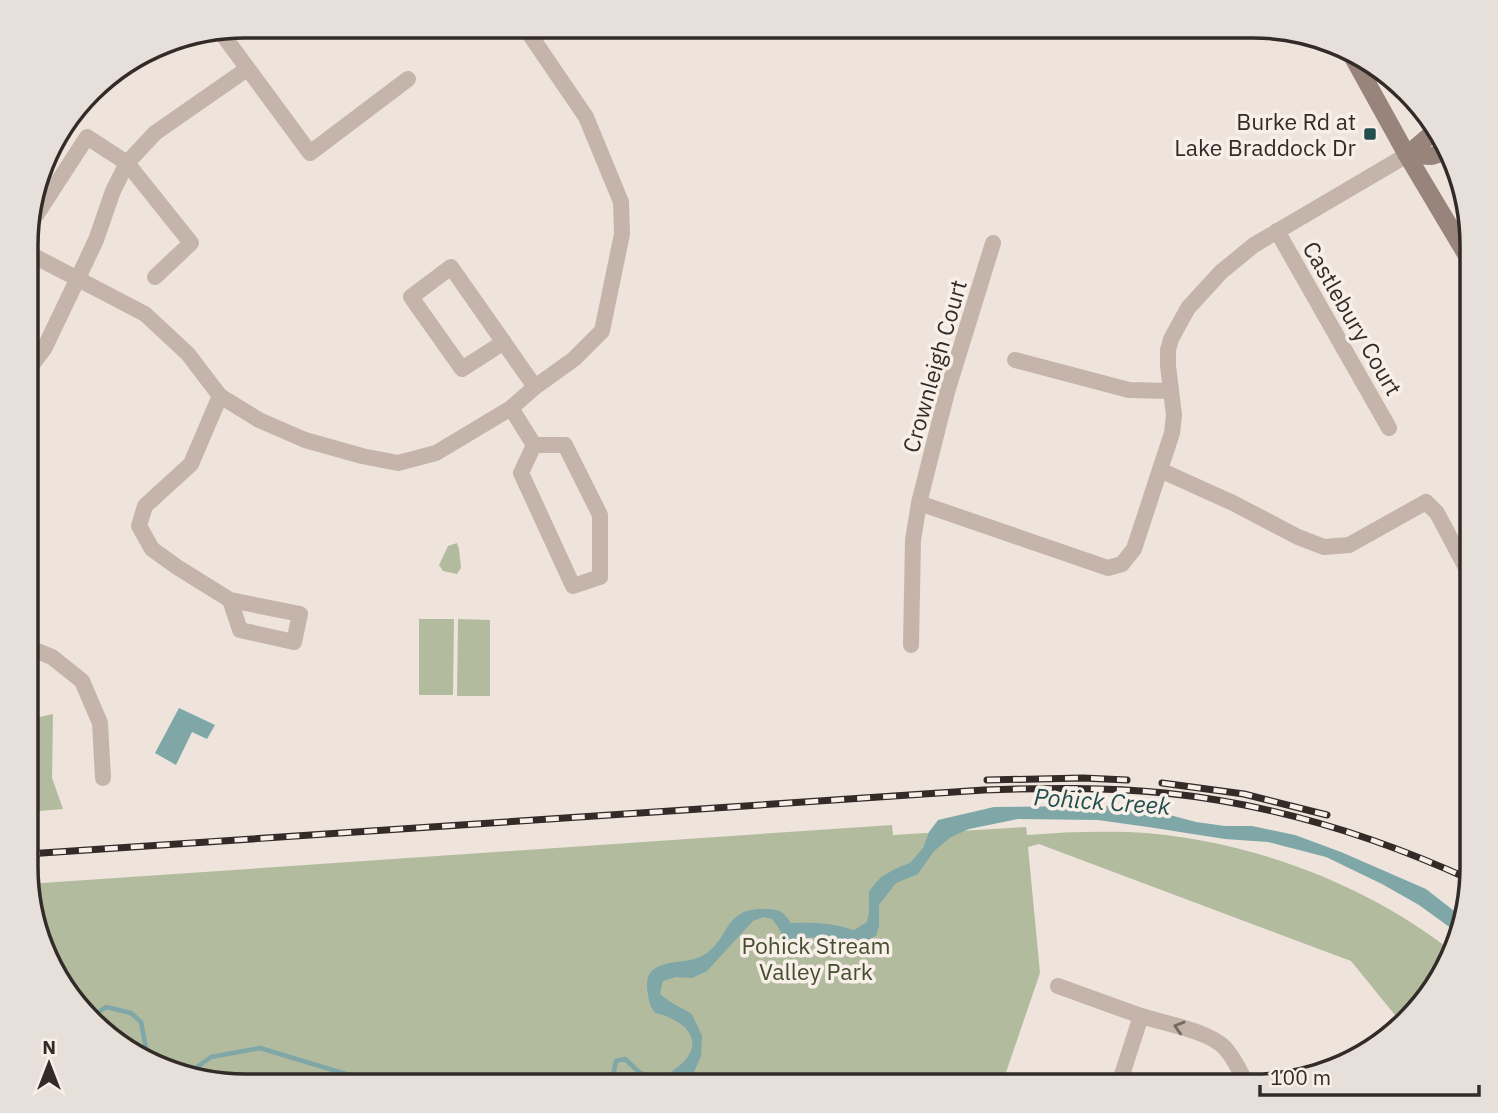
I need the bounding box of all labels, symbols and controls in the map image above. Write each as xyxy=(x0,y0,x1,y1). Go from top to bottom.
place label: Burke Rd at Lake Braddock Dr xyxy=(1174,106,1357,162)
marker: Burke Rd at Lake Braddock Dr xyxy=(1362,126,1378,142)
street label: Castlebury Court xyxy=(1297,235,1409,401)
street label: Crownleigh Court xyxy=(895,276,973,456)
water label: Pohick Creek xyxy=(1033,780,1172,822)
park label: Pohick Stream Valley Park xyxy=(741,930,891,986)
one-way arrow xyxy=(1173,1021,1186,1035)
north arrow xyxy=(14,1029,84,1099)
text: N xyxy=(42,1035,56,1059)
scale bar xyxy=(1260,1054,1479,1098)
text: 100 m xyxy=(1270,1063,1331,1091)

